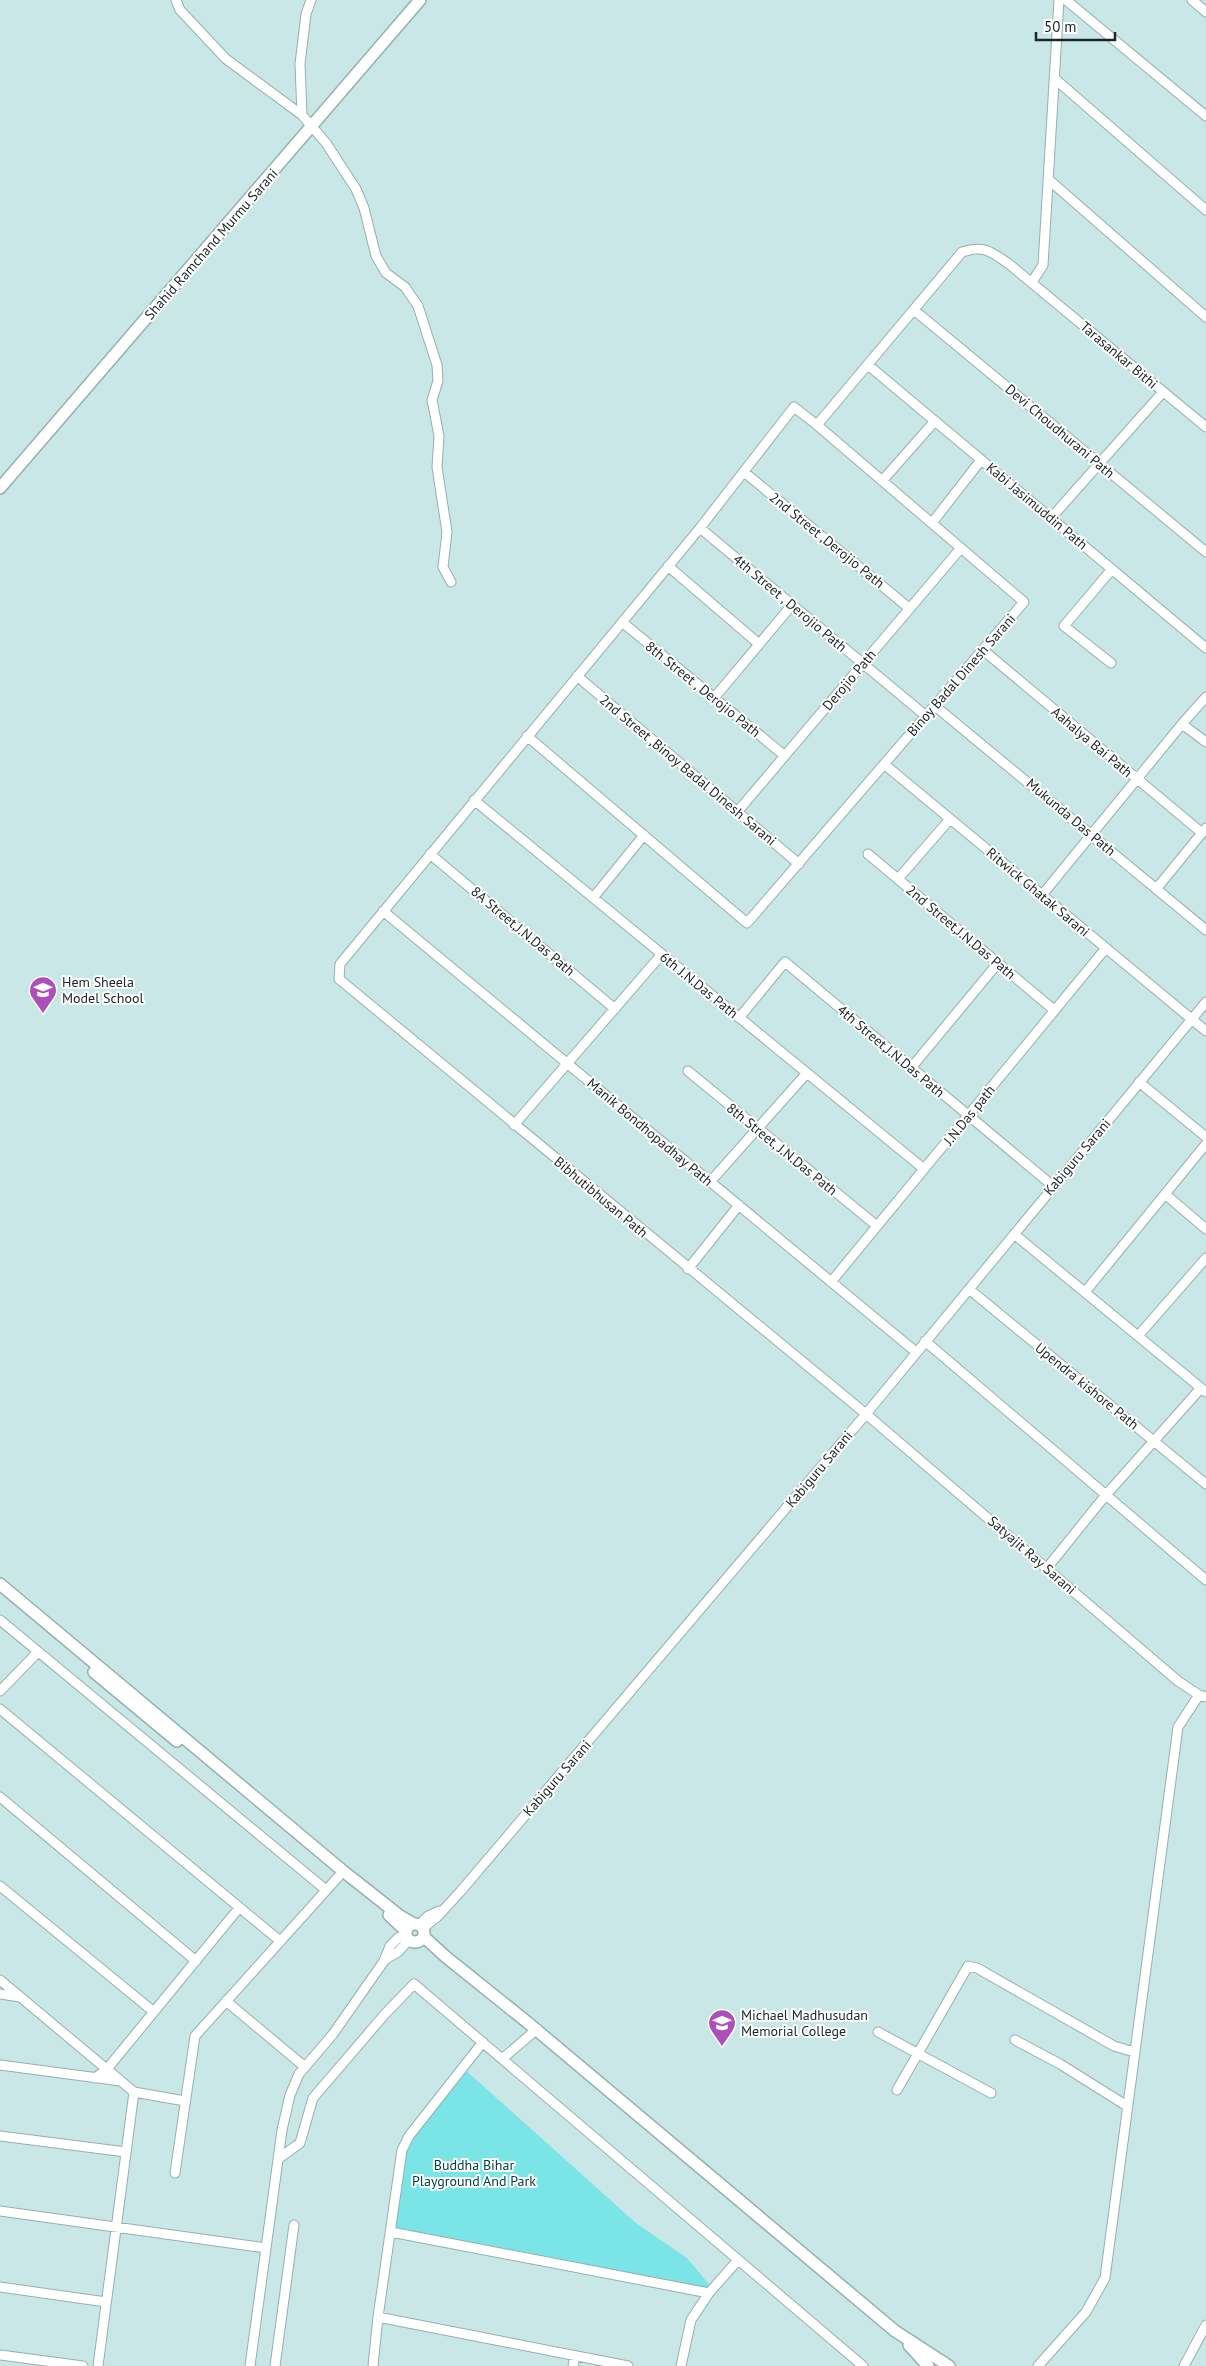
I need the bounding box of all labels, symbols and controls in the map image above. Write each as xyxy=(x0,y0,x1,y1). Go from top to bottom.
scale bar xyxy=(1036,10,1115,42)
text: 50 m xyxy=(1044,17,1077,36)
street label: Shahid Ramchand Murmu Sarani xyxy=(140,165,282,323)
street label: Tarasankar Bithi xyxy=(1077,317,1161,393)
street label: Devi Choudhurani Path xyxy=(1002,380,1118,482)
street label: Kabi Jasimuddin Path xyxy=(983,458,1091,554)
street label: 2nd Street ,Derojio Path xyxy=(766,488,888,592)
street label: 4th Street , Derojio Path xyxy=(730,550,850,656)
street label: Binoy Badal Dinesh Sarani xyxy=(903,610,1019,740)
street label: 8th Street , Derojio Path xyxy=(642,637,764,741)
street label: Derojio Path xyxy=(818,646,880,714)
street label: 2nd Street ,Binoy Badal Dinesh Sarani xyxy=(596,691,780,849)
street label: Aahalya Bai Path xyxy=(1048,703,1136,781)
street label: Mukunda Das Path xyxy=(1023,774,1119,860)
street label: Ritwick Ghatak Sarani xyxy=(983,843,1093,941)
street label: 2nd Street,J.N.Das Path xyxy=(903,881,1019,983)
street label: 8A Street,J.N.Das Path xyxy=(467,882,579,980)
street label: 6th J.N.Das Path xyxy=(656,948,742,1022)
place label: Hem Sheela Model School xyxy=(62,973,144,1007)
school or university icon: Hem Sheela Model School xyxy=(28,975,58,1014)
street label: 4th Street,J.N.Das Path xyxy=(834,1001,948,1101)
street label: Manik Bondhopadhay Path xyxy=(583,1074,717,1190)
street label: J.N.Das path xyxy=(939,1081,999,1149)
street label: 8th Street, J.N.Das Path xyxy=(723,1099,841,1199)
street label: Kabiguru Sarani xyxy=(1040,1115,1114,1199)
street label: Bibhutibhusan Path xyxy=(550,1153,652,1241)
street label: Upendra kishore Path xyxy=(1031,1339,1143,1433)
street label: Kabiguru Sarani xyxy=(782,1427,856,1511)
street label: Satyajit Ray Sarani xyxy=(984,1512,1080,1598)
street label: Kabiguru Sarani xyxy=(519,1736,595,1820)
place label: Michael Madhusudan Memorial College xyxy=(741,2006,868,2040)
school or university icon: Michael Madhusudan Memorial College xyxy=(707,2008,737,2047)
park label: Buddha Bihar Playground And Park xyxy=(412,2156,536,2190)

